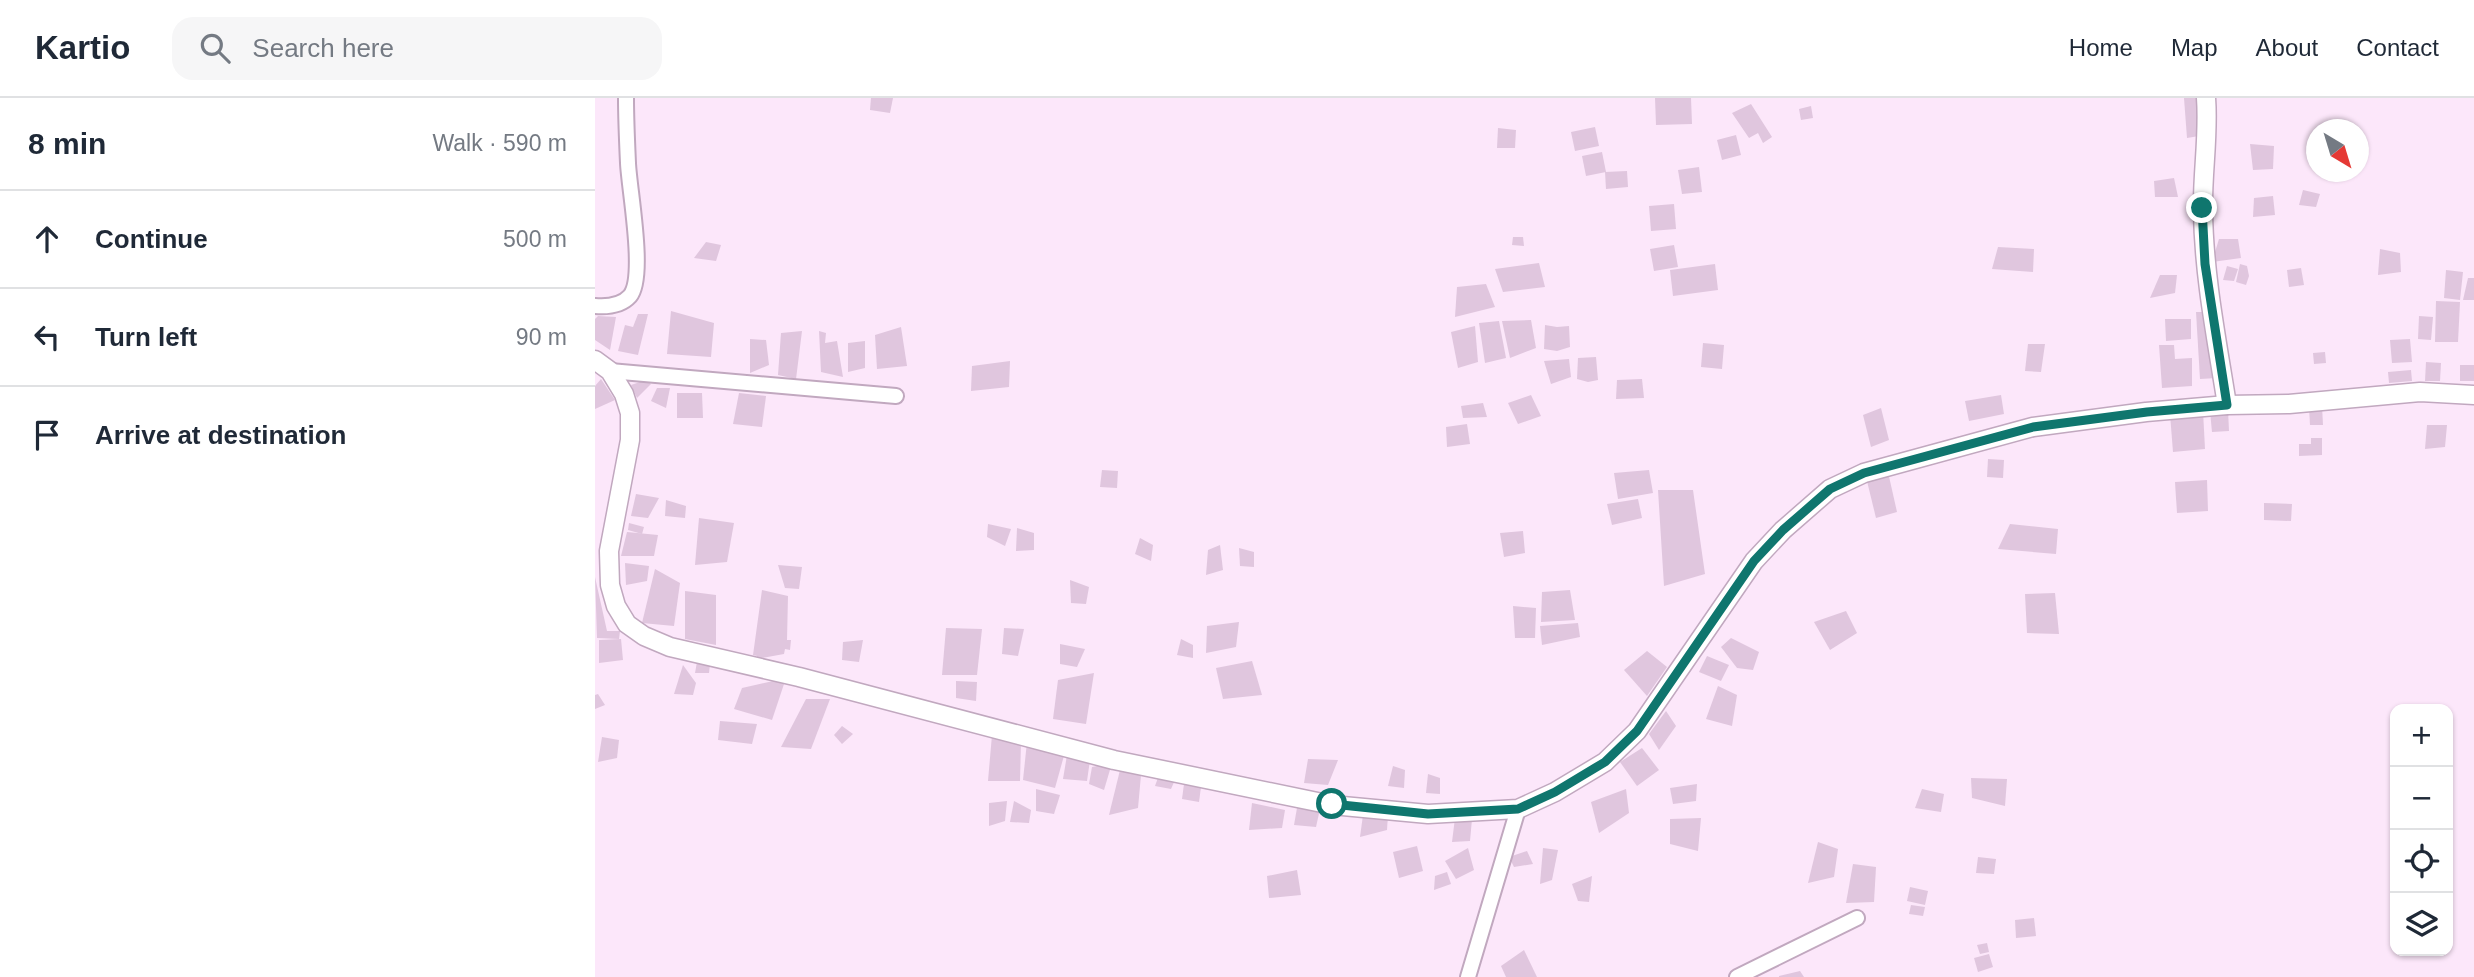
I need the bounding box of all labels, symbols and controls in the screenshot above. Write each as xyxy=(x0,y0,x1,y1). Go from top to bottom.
search box xyxy=(172,17,662,80)
text: Kartio xyxy=(35,29,130,66)
icon: search xyxy=(196,29,234,67)
text: Search here xyxy=(252,33,394,63)
text: Home xyxy=(2069,34,2133,61)
text: Map xyxy=(2171,34,2218,61)
text: About xyxy=(2256,34,2318,61)
text: Contact xyxy=(2356,34,2439,61)
north arrow xyxy=(2306,119,2369,182)
text: 8 min xyxy=(28,127,106,160)
text: Walk · 590 m xyxy=(432,130,567,156)
route end xyxy=(2186,192,2217,223)
icon: ahead xyxy=(28,220,66,258)
text: Continue xyxy=(95,224,208,254)
text: 500 m xyxy=(503,226,567,252)
icon: left xyxy=(28,318,66,356)
text: Turn left xyxy=(95,322,197,352)
text: 90 m xyxy=(516,324,567,350)
icon: arrive xyxy=(28,416,66,454)
text: Arrive at destination xyxy=(95,420,346,450)
map controls xyxy=(2390,704,2453,956)
button: + xyxy=(2390,704,2453,767)
button: − xyxy=(2390,767,2453,830)
route start xyxy=(1316,788,1347,819)
button: locate xyxy=(2390,830,2453,893)
button: layers xyxy=(2390,893,2453,956)

